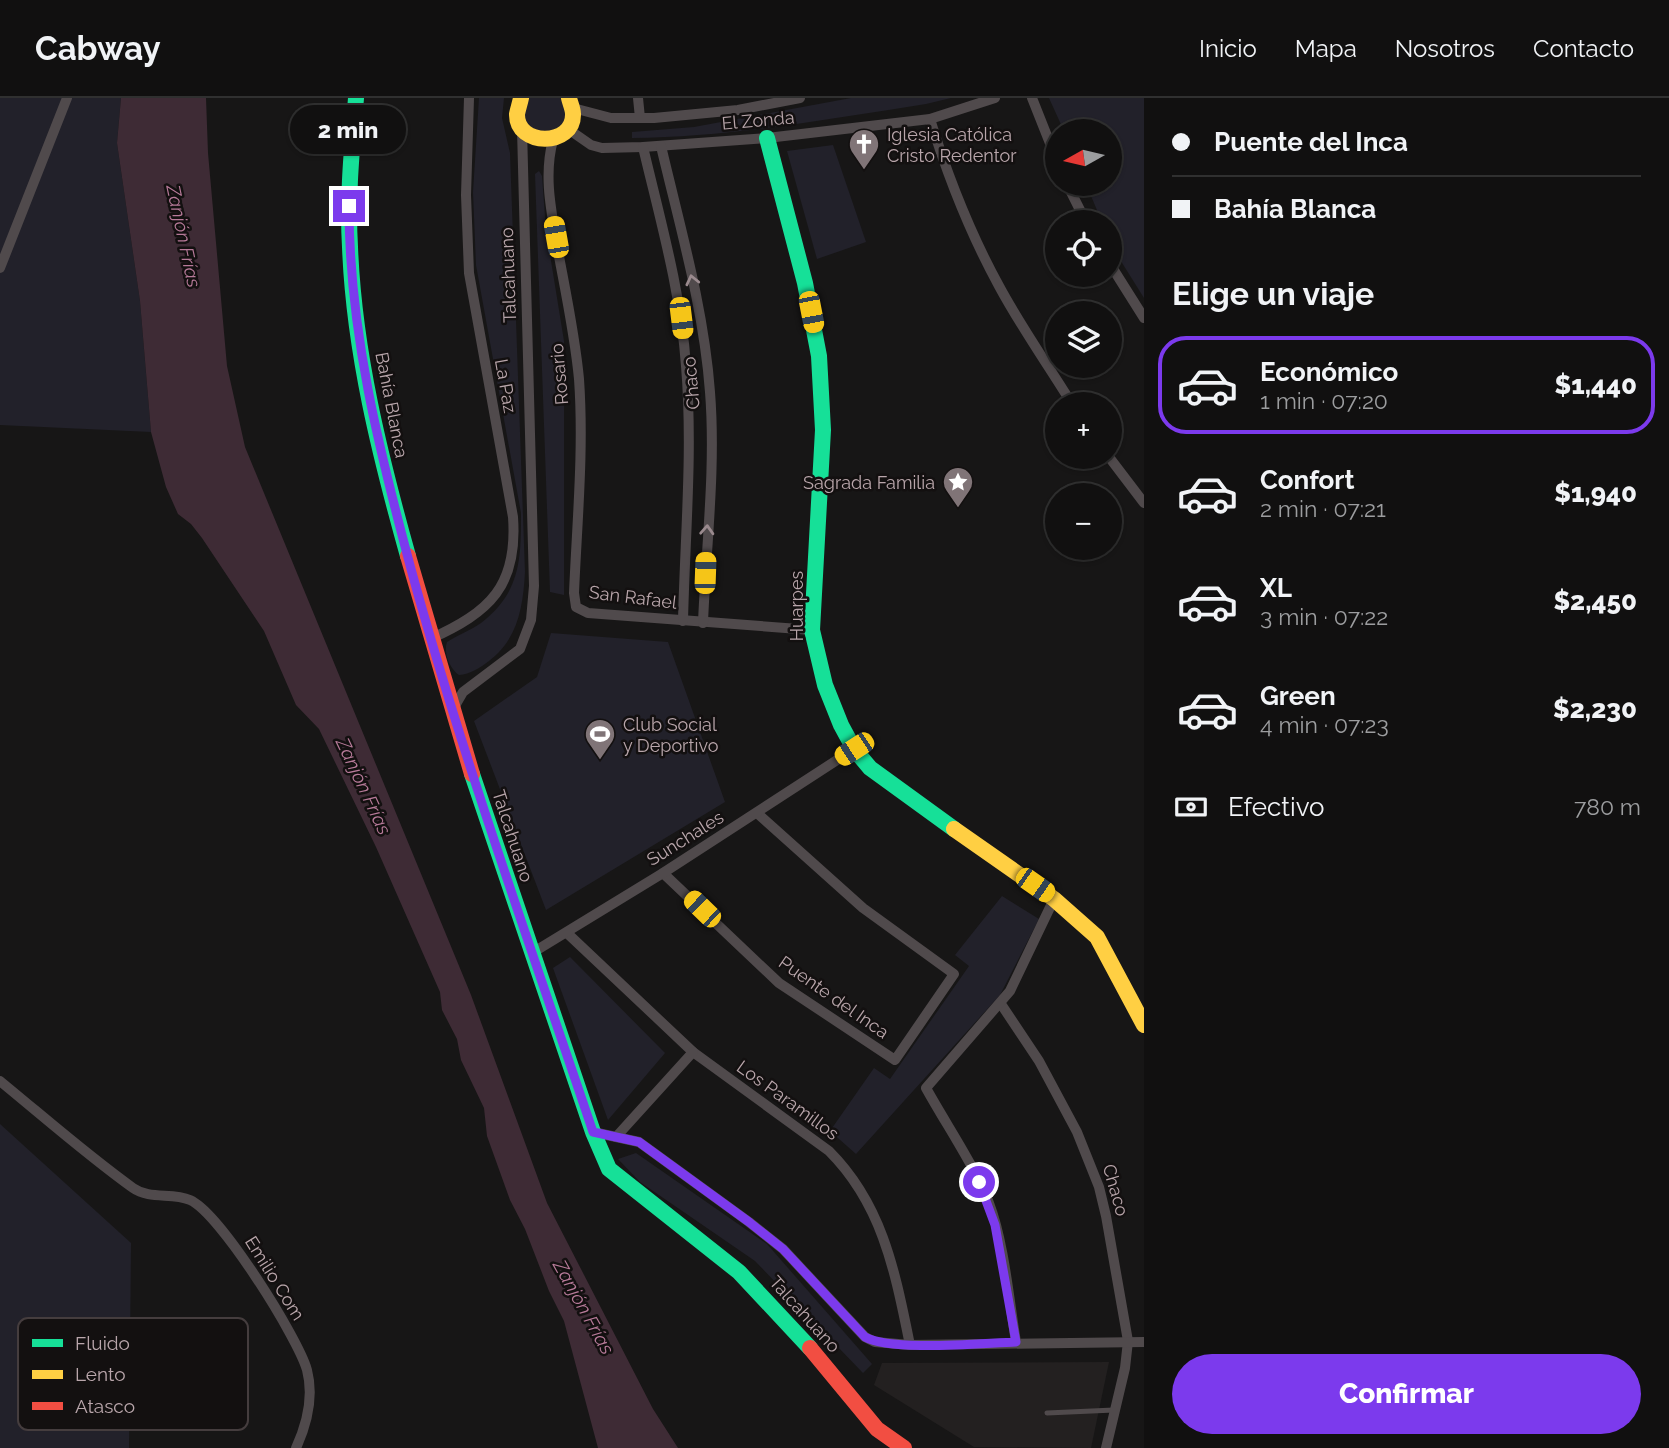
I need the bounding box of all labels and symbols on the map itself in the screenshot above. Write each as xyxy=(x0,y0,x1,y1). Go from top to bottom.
callout: 2 min xyxy=(291,105,407,154)
street label: El Zonda xyxy=(721,106,795,134)
north arrow xyxy=(1045,119,1122,196)
place label: Iglesia Católica Cristo Redentor xyxy=(887,124,1017,166)
church icon: Iglesia Católica Cristo Redentor xyxy=(847,127,881,171)
water label: Zanjón Frías xyxy=(162,182,206,289)
route end xyxy=(333,190,365,222)
car xyxy=(543,214,570,260)
street label: Talcahuano xyxy=(496,227,520,323)
one-way arrow xyxy=(686,274,700,286)
car xyxy=(797,289,826,335)
car xyxy=(669,296,694,340)
street label: Rosario xyxy=(546,342,572,406)
street label: Bahía Blanca xyxy=(371,350,413,460)
street label: Chaco xyxy=(678,355,704,410)
street label: La Paz xyxy=(491,357,521,415)
place icon: Sagrada Familia xyxy=(941,465,975,509)
place label: Sagrada Familia xyxy=(803,472,935,493)
one-way arrow xyxy=(700,524,715,535)
car xyxy=(694,552,717,594)
street label: Huarpes xyxy=(786,570,807,641)
street label: San Rafael xyxy=(588,581,678,613)
place label: Club Social y Deportivo xyxy=(623,714,719,756)
sports icon: Club Social y Deportivo xyxy=(583,717,617,761)
car xyxy=(831,729,878,769)
water label: Zanjón Frías xyxy=(332,733,396,838)
street label: Talcahuano xyxy=(488,787,538,885)
street label: Sunchales xyxy=(643,806,727,870)
car xyxy=(1012,864,1059,906)
car xyxy=(680,887,725,931)
street label: Puente del Inca xyxy=(775,951,893,1043)
street label: Los Paramillos xyxy=(733,1056,843,1144)
street label: Chaco xyxy=(1099,1162,1133,1219)
route start xyxy=(963,1166,995,1198)
street label: Emilio Com xyxy=(241,1232,309,1324)
water label: Zanjón Frías xyxy=(549,1255,619,1358)
street label: Talcahuano xyxy=(765,1271,845,1357)
legend xyxy=(18,1318,248,1430)
text: Fluido xyxy=(75,1332,130,1354)
text: Lento xyxy=(75,1363,126,1385)
text: Atasco xyxy=(75,1395,135,1417)

